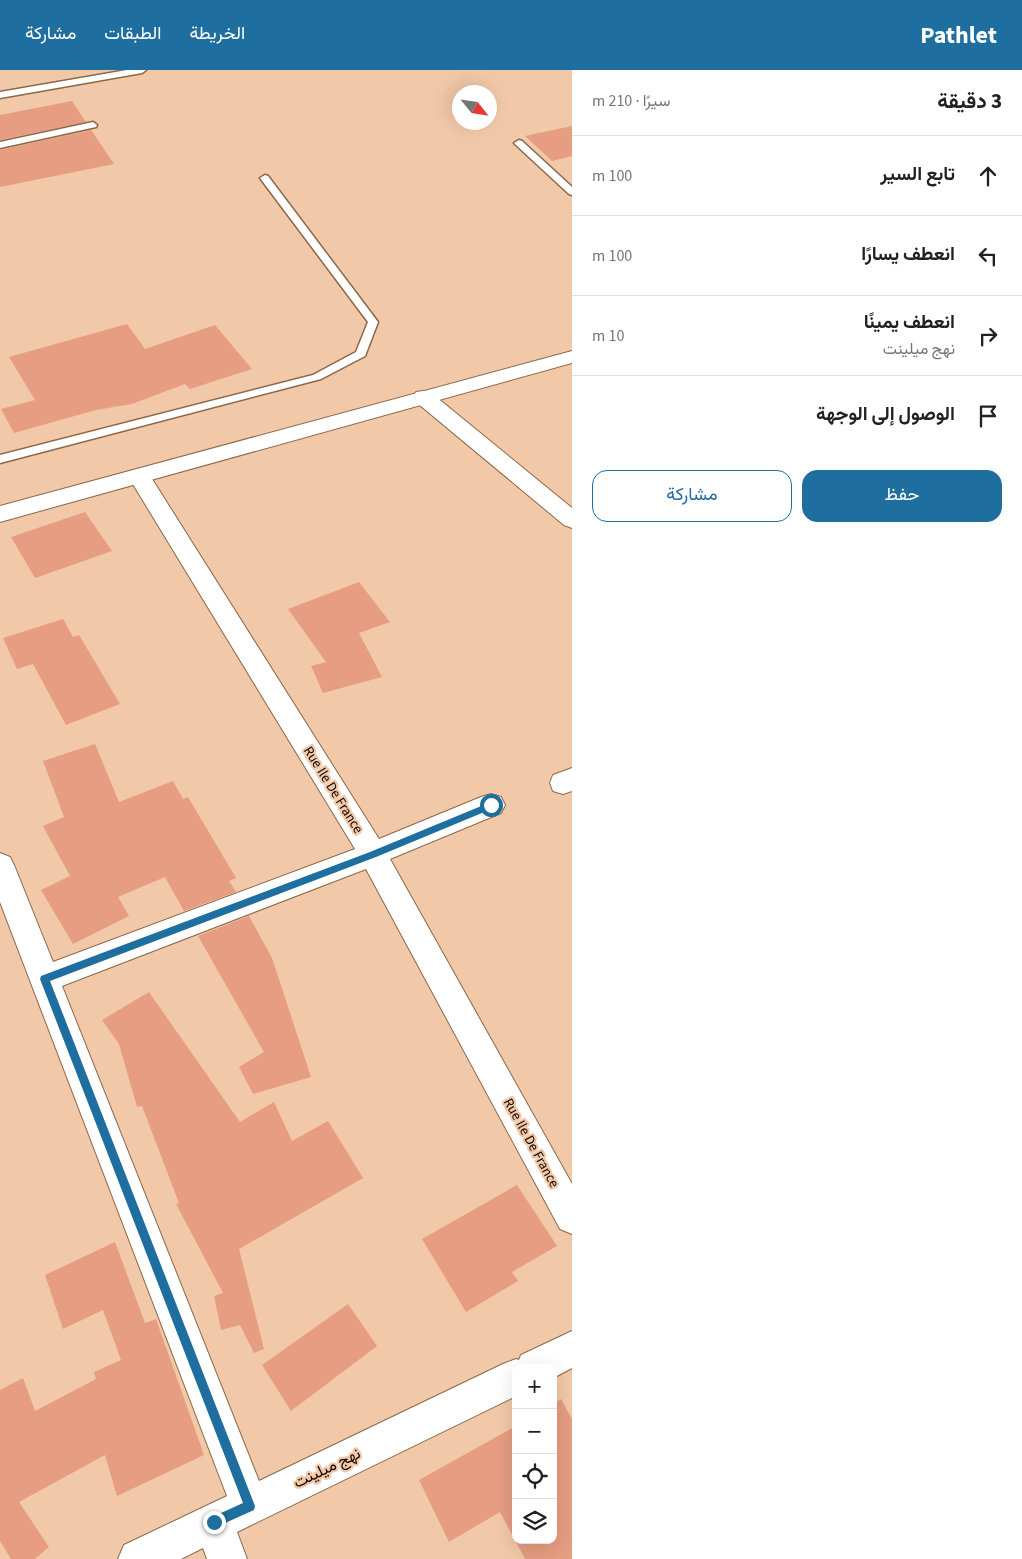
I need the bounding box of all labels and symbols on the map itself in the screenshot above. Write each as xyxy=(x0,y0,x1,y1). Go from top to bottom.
north arrow xyxy=(452,85,497,130)
street label: Rue Ile De France xyxy=(298,742,368,838)
route start xyxy=(480,794,503,817)
street label: Rue Ile De France xyxy=(498,1095,564,1191)
street label: نهج ميلينت xyxy=(290,1442,364,1494)
route end xyxy=(203,1511,226,1534)

